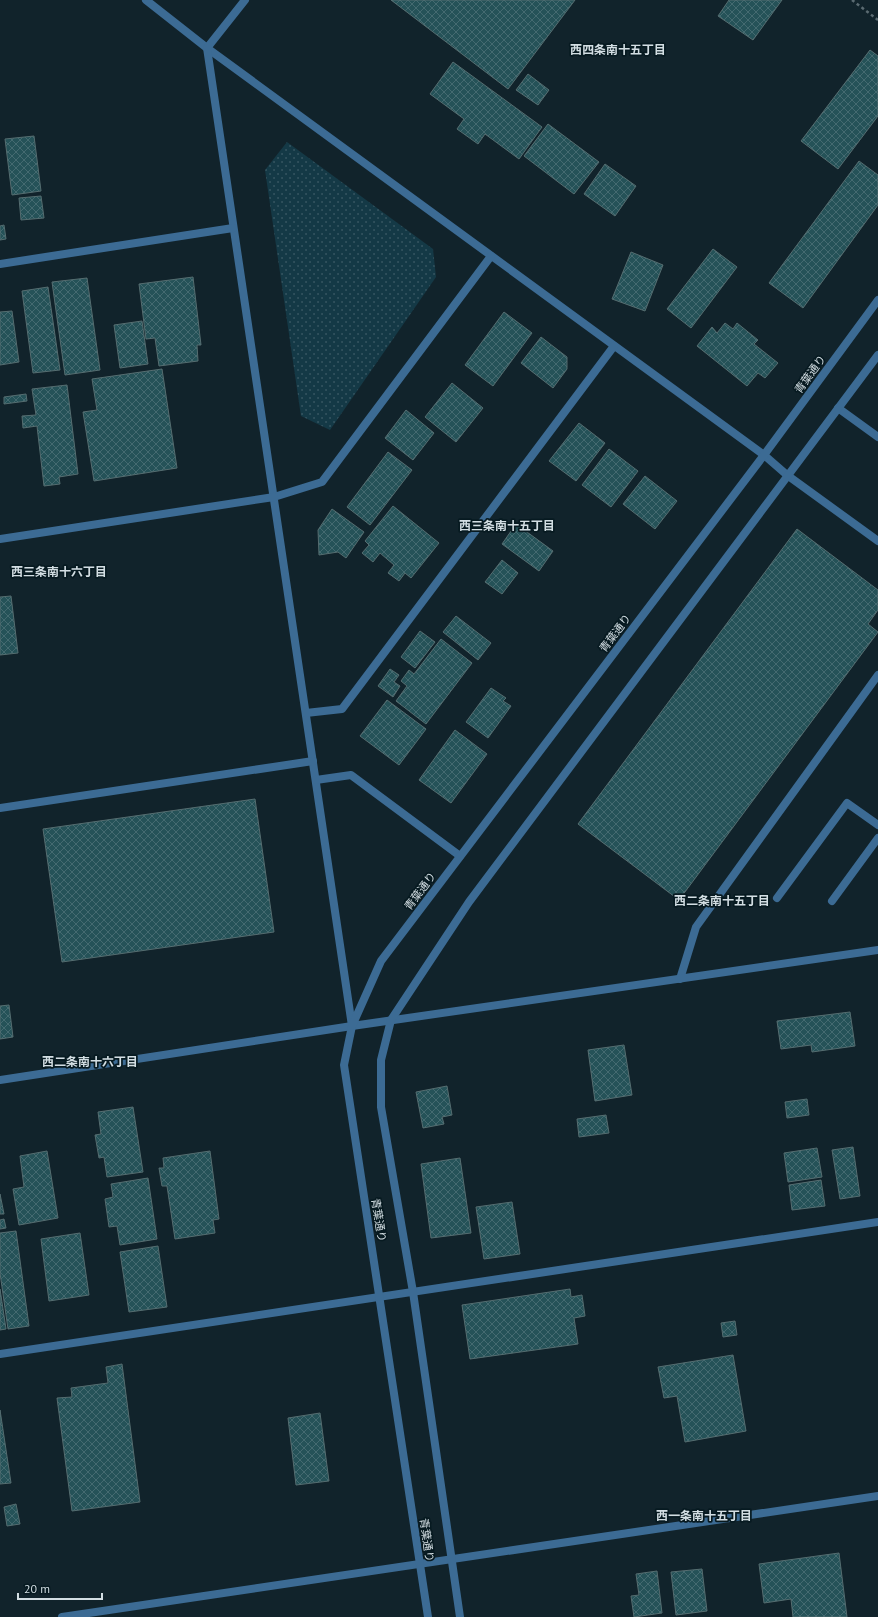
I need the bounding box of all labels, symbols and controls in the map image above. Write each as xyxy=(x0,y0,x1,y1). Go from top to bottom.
district label: 西四条南十五丁目 xyxy=(570,42,666,57)
street label: 青葉通り xyxy=(791,352,829,396)
district label: 西三条南十五丁目 xyxy=(459,518,555,533)
district label: 西三条南十六丁目 xyxy=(11,564,107,579)
street label: 青葉通り xyxy=(596,611,634,655)
street label: 青葉通り xyxy=(401,869,439,913)
district label: 西二条南十五丁目 xyxy=(674,893,770,908)
district label: 西二条南十六丁目 xyxy=(42,1054,138,1069)
street label: 青葉通り xyxy=(369,1197,389,1243)
district label: 西一条南十五丁目 xyxy=(656,1508,752,1523)
street label: 青葉通り xyxy=(417,1517,437,1563)
scale bar xyxy=(18,1575,102,1601)
text: 20 m xyxy=(24,1581,50,1596)

